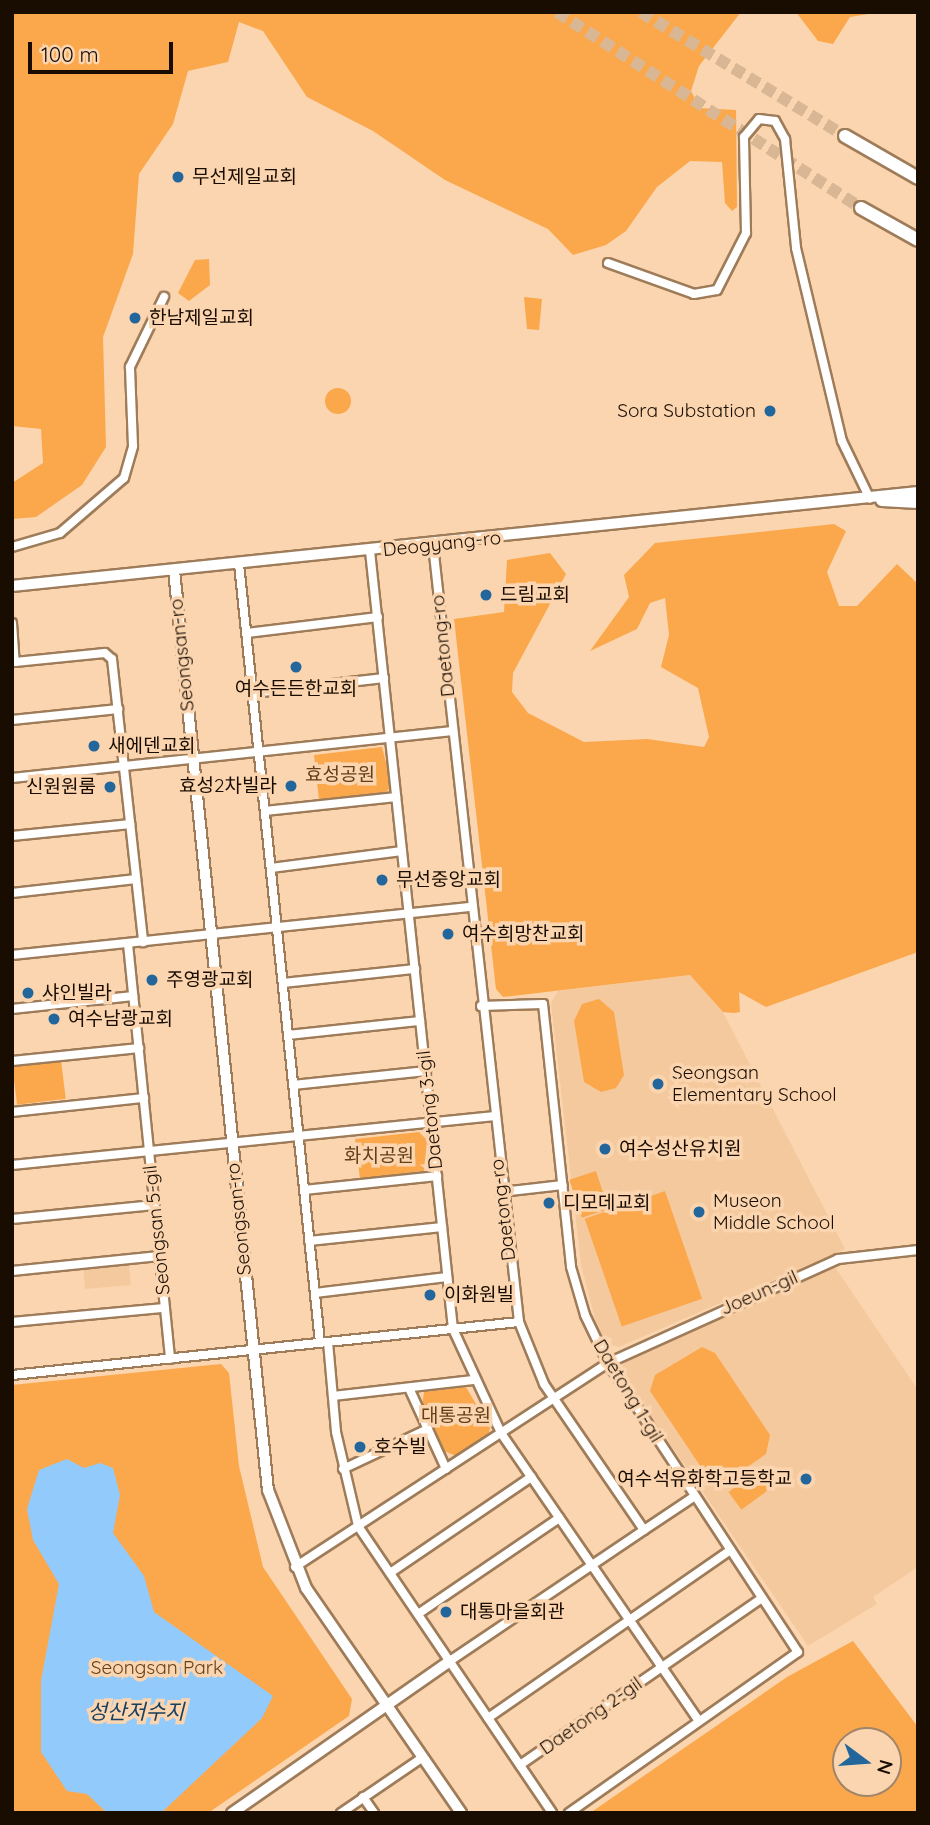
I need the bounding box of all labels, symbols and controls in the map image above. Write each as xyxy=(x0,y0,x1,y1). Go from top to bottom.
scale bar xyxy=(32,28,177,72)
text: 100 m xyxy=(41,41,99,67)
place label: 무선제일교회 xyxy=(192,166,297,188)
marker: 무선제일교회 xyxy=(170,169,186,185)
place label: 한남제일교회 xyxy=(149,307,254,329)
marker: 한남제일교회 xyxy=(127,310,143,326)
place label: Sora Substation xyxy=(617,400,756,422)
marker: Sora Substation xyxy=(762,403,778,419)
street label: Deogyang-ro xyxy=(382,526,502,562)
place label: 드림교회 xyxy=(500,584,570,606)
marker: 드림교회 xyxy=(478,587,494,603)
street label: Daetong-ro xyxy=(426,594,460,698)
street label: Seongsan-ro xyxy=(165,598,199,712)
marker: 여수든든한교회 xyxy=(288,659,304,675)
place label: 여수든든한교회 xyxy=(235,678,357,700)
place label: 새에덴교회 xyxy=(108,735,195,757)
marker: 새에덴교회 xyxy=(86,738,102,754)
park label: 효성공원 xyxy=(305,764,375,786)
place label: 효성2차빌라 xyxy=(179,775,277,797)
place label: 신원원룸 xyxy=(26,776,96,798)
marker: 효성2차빌라 xyxy=(283,778,299,794)
marker: 신원원룸 xyxy=(102,779,118,795)
place label: 무선중앙교회 xyxy=(396,869,501,891)
marker: 무선중앙교회 xyxy=(374,872,390,888)
place label: 여수희망찬교회 xyxy=(462,923,584,945)
marker: 여수희망찬교회 xyxy=(440,926,456,942)
place label: 주영광교회 xyxy=(166,969,253,991)
marker: 주영광교회 xyxy=(144,972,160,988)
place label: 샤인빌라 xyxy=(42,982,112,1004)
marker: 샤인빌라 xyxy=(20,985,36,1001)
place label: 여수남광교회 xyxy=(68,1008,173,1030)
marker: 여수남광교회 xyxy=(46,1011,62,1027)
street label: Daetong 3-gil xyxy=(412,1049,448,1171)
place label: Seongsan Elementary School xyxy=(672,1062,837,1106)
marker: Seongsan Elementary School xyxy=(650,1076,666,1092)
place label: 여수성산유치원 xyxy=(619,1138,741,1160)
marker: 여수성산유치원 xyxy=(597,1141,613,1157)
park label: 화치공원 xyxy=(344,1145,414,1167)
street label: Daetong-ro xyxy=(485,1158,521,1262)
street label: Seongsan-ro xyxy=(222,1162,256,1276)
street label: Seongsan 5-gil xyxy=(139,1164,175,1296)
place label: Museon Middle School xyxy=(713,1190,835,1234)
place label: 디모데교회 xyxy=(563,1192,650,1214)
marker: 디모데교회 xyxy=(541,1195,557,1211)
marker: Museon Middle School xyxy=(691,1204,707,1220)
street label: Joeun-gil xyxy=(717,1266,801,1320)
place label: 이화원빌 xyxy=(444,1284,514,1306)
marker: 이화원빌 xyxy=(422,1287,438,1303)
street label: Daetong 1-gil xyxy=(588,1335,668,1447)
park label: 대통공원 xyxy=(421,1405,491,1427)
place label: 호수빌 xyxy=(374,1436,426,1458)
marker: 호수빌 xyxy=(352,1439,368,1455)
place label: 여수석유화학고등학교 xyxy=(617,1468,792,1490)
marker: 여수석유화학고등학교 xyxy=(798,1471,814,1487)
place label: 대통마을회관 xyxy=(460,1601,565,1623)
marker: 대통마을회관 xyxy=(438,1604,454,1620)
park label: Seongsan Park xyxy=(91,1657,223,1679)
street label: Daetong 2-gil xyxy=(535,1672,647,1760)
water label: 성산저수지 xyxy=(88,1698,184,1724)
north arrow xyxy=(832,1727,902,1797)
text: N xyxy=(872,1757,899,1777)

